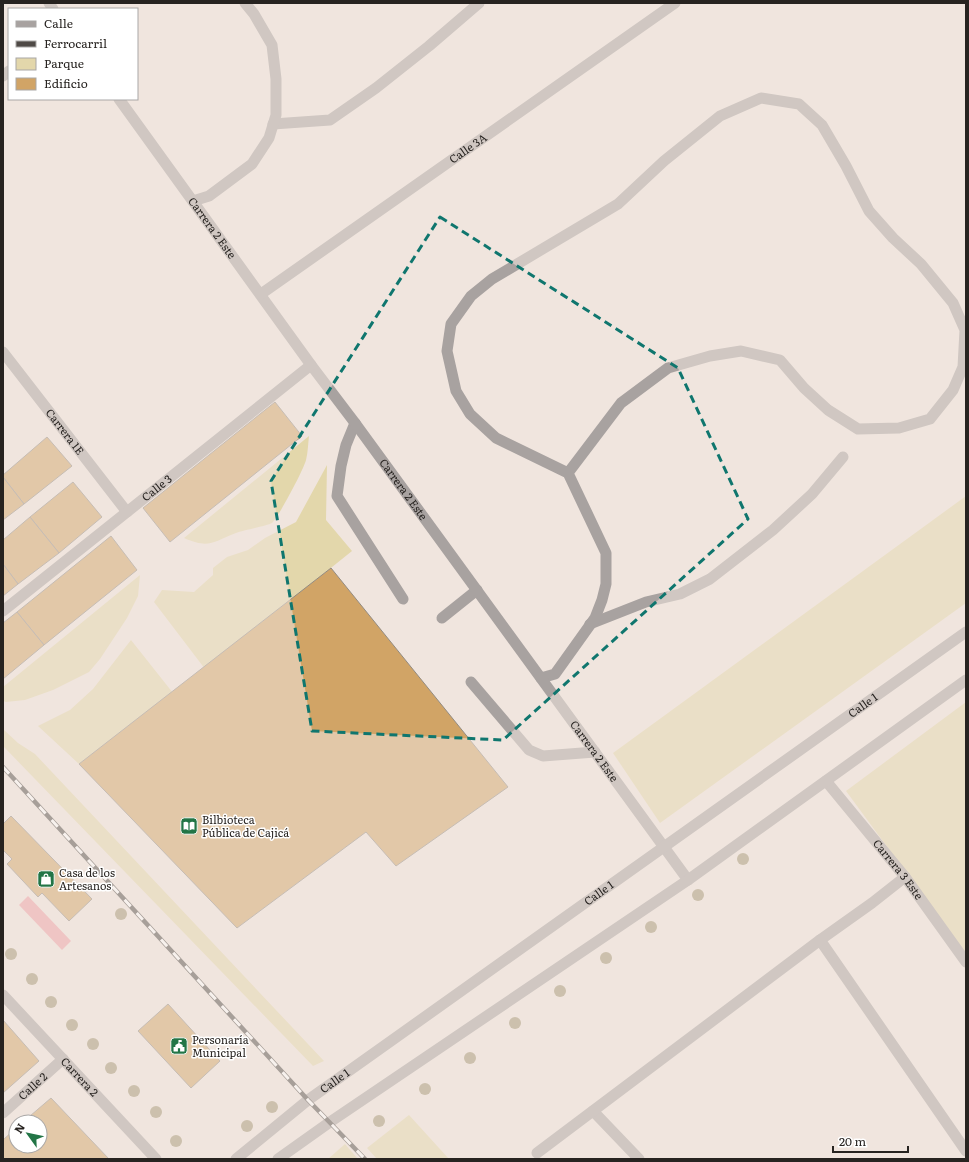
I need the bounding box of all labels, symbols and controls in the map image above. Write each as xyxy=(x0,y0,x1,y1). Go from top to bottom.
legend xyxy=(8,8,138,100)
text: Calle xyxy=(44,14,73,32)
text: Ferrocarril xyxy=(44,34,107,52)
text: Parque xyxy=(44,54,84,72)
text: Edificio xyxy=(44,74,88,92)
street label: Calle 3A xyxy=(445,129,490,167)
street label: Carrera 2 Este xyxy=(185,193,241,262)
street label: Carrera 1E xyxy=(43,405,89,458)
street label: Carrera 2 Este xyxy=(376,455,432,523)
street label: Calle 3 xyxy=(138,470,175,504)
street label: Calle 1 xyxy=(844,688,881,721)
street label: Carrera 2 Este xyxy=(567,717,623,785)
place label: Bilbioteca Pública de Cajicá xyxy=(202,811,289,840)
library icon: Bilbioteca Pública de Cajicá xyxy=(179,816,199,836)
street label: Carrera 3 Este xyxy=(870,835,928,903)
place label: Casa de los Artesanos xyxy=(59,864,115,893)
shop icon: Casa de los Artesanos xyxy=(36,869,56,889)
street label: Calle 1 xyxy=(580,876,617,908)
place label: Personaría Municipal xyxy=(192,1031,249,1060)
public building icon: Personaría Municipal xyxy=(169,1036,189,1056)
street label: Carrera 2 xyxy=(58,1053,103,1100)
street label: Calle 1 xyxy=(316,1064,353,1096)
street label: Calle 2 xyxy=(14,1068,50,1103)
north arrow xyxy=(8,1114,48,1154)
text: N xyxy=(10,1120,28,1136)
scale bar xyxy=(833,1128,908,1154)
text: 20 m xyxy=(839,1132,866,1150)

